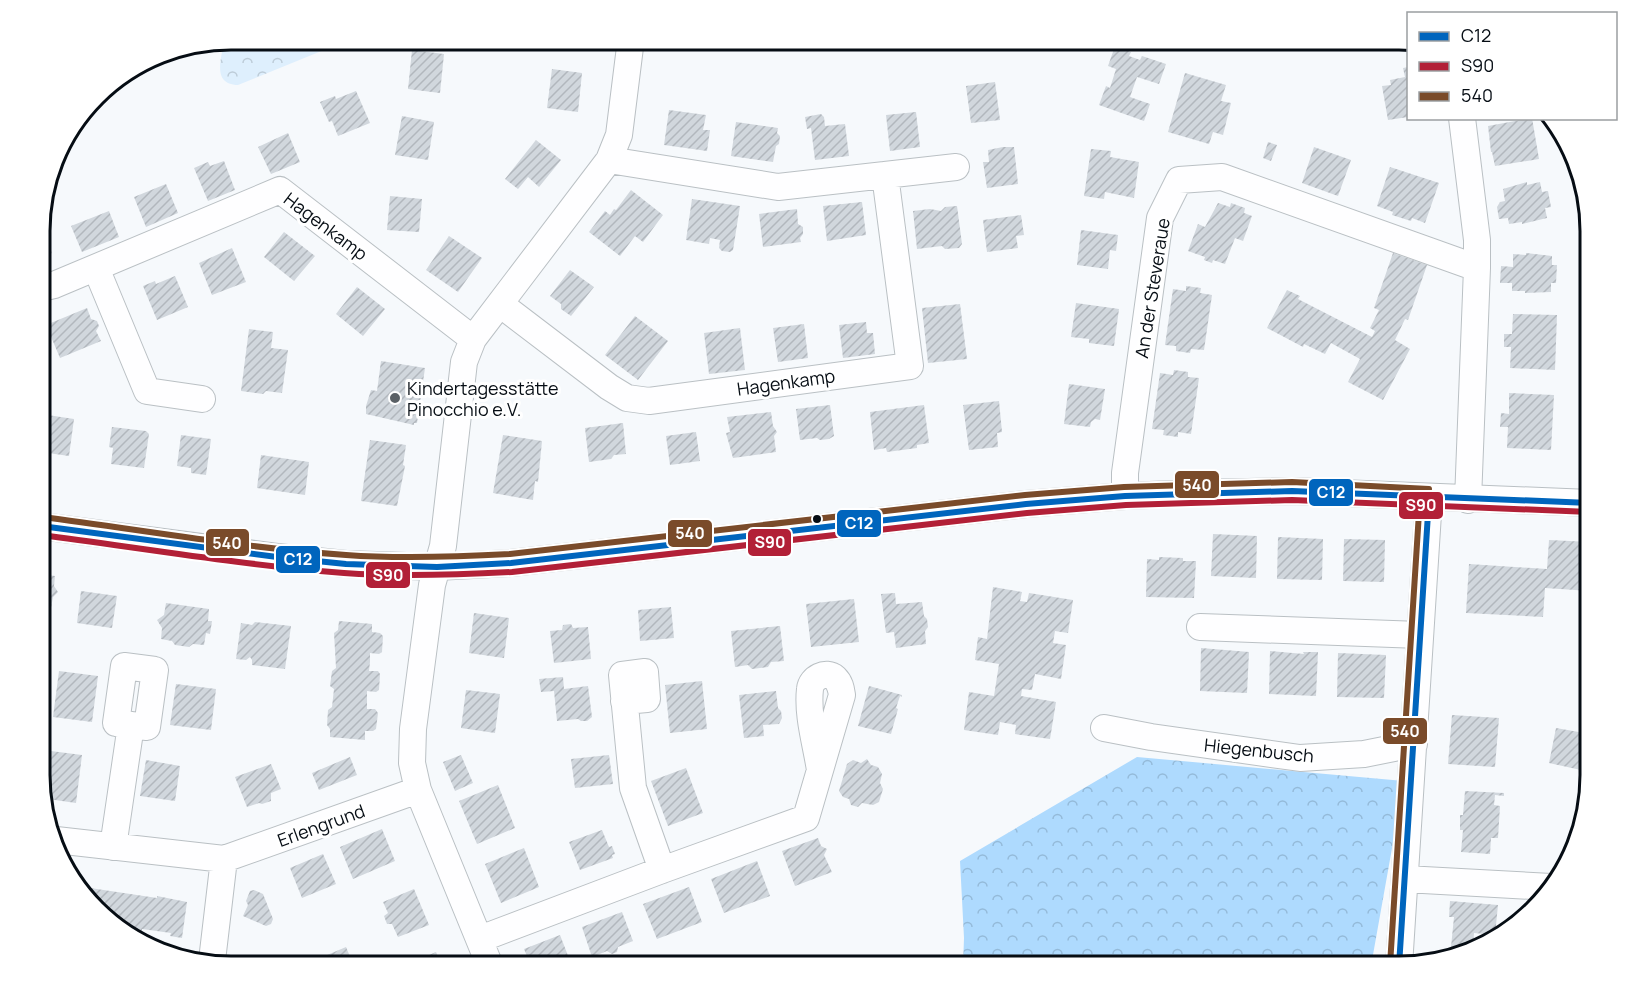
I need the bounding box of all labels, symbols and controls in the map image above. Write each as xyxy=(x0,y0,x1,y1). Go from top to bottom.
legend xyxy=(1407,12,1617,120)
text: C12 xyxy=(1461,23,1491,47)
text: S90 xyxy=(1461,53,1494,77)
text: 540 xyxy=(1461,83,1493,107)
street label: Hagenkamp xyxy=(279,187,373,265)
street label: An der Steveraue xyxy=(1129,216,1175,360)
street label: Hagenkamp xyxy=(735,363,837,401)
place label: Kindertagesstätte Pinocchio e.V. xyxy=(407,376,559,421)
marker: Kindertagesstätte Pinocchio e.V. xyxy=(388,391,402,405)
line badge: 540 xyxy=(1174,470,1220,499)
text: 540 xyxy=(1182,474,1212,496)
line badge: C12 xyxy=(1308,478,1354,507)
text: C12 xyxy=(1317,481,1345,503)
line badge: S90 xyxy=(1398,491,1444,520)
text: S90 xyxy=(1406,494,1437,516)
line badge: C12 xyxy=(836,509,882,538)
text: C12 xyxy=(845,512,873,534)
unlabelled marker xyxy=(811,513,823,525)
line badge: 540 xyxy=(667,519,713,548)
text: 540 xyxy=(675,522,705,544)
line badge: 540 xyxy=(205,528,250,557)
line badge: S90 xyxy=(747,528,792,557)
text: S90 xyxy=(755,531,786,553)
text: 540 xyxy=(212,532,242,554)
line badge: C12 xyxy=(275,545,321,574)
text: C12 xyxy=(284,548,312,570)
line badge: S90 xyxy=(365,561,411,589)
text: S90 xyxy=(373,564,404,586)
line badge: 540 xyxy=(1382,717,1428,745)
text: 540 xyxy=(1390,720,1420,742)
street label: Hiegenbusch xyxy=(1203,732,1315,768)
street label: Erlengrund xyxy=(274,798,368,852)

